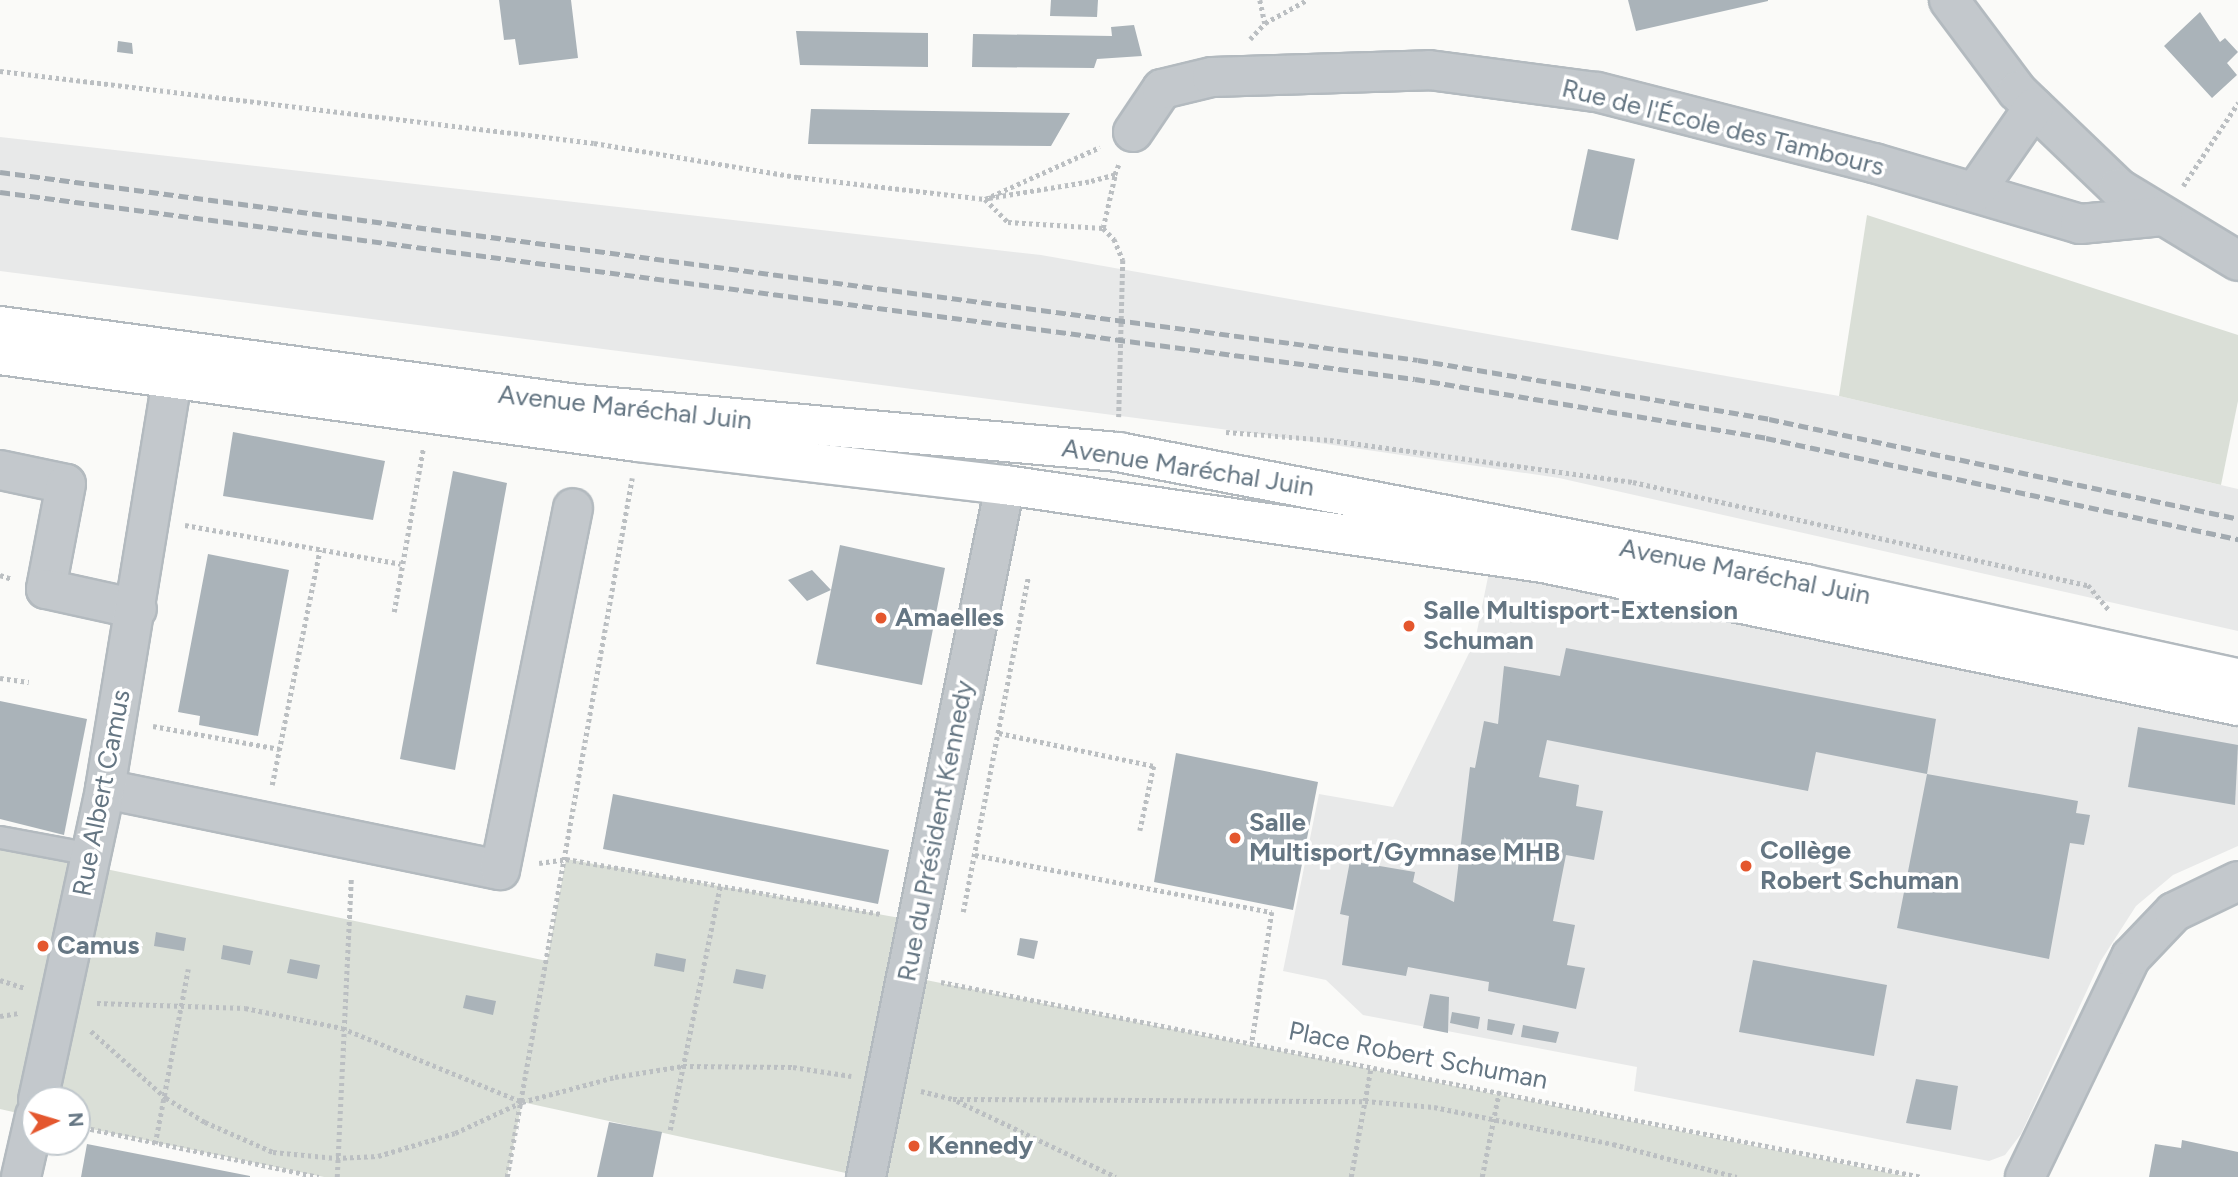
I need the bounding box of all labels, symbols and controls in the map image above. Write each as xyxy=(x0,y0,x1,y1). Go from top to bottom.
street label: Rue de l'École des Tambours xyxy=(1559,73,1887,183)
street label: Avenue Maréchal Juin xyxy=(497,379,753,437)
street label: Avenue Maréchal Juin xyxy=(1060,433,1316,503)
street label: Avenue Maréchal Juin xyxy=(1617,532,1873,612)
place label: Salle Multisport-Extension Schuman xyxy=(1423,595,1738,656)
place label: Amaelles xyxy=(895,602,1004,634)
marker: Amaelles xyxy=(873,610,889,626)
marker: Salle Multisport-Extension Schuman xyxy=(1401,618,1417,634)
street label: Rue du Président Kennedy xyxy=(892,678,980,984)
street label: Rue Albert Camus xyxy=(67,687,137,899)
place label: Salle Multisport/Gymnase MHB xyxy=(1249,807,1560,868)
marker: Salle Multisport/Gymnase MHB xyxy=(1227,830,1243,846)
place label: Collège Robert Schuman xyxy=(1760,835,1959,896)
marker: Collège Robert Schuman xyxy=(1738,858,1754,874)
place label: Camus xyxy=(57,930,139,962)
marker: Camus xyxy=(35,938,51,954)
street label: Place Robert Schuman xyxy=(1286,1016,1550,1096)
north arrow xyxy=(21,1086,91,1156)
text: N xyxy=(63,1112,87,1128)
place label: Kennedy xyxy=(928,1130,1033,1162)
marker: Kennedy xyxy=(906,1138,922,1154)

